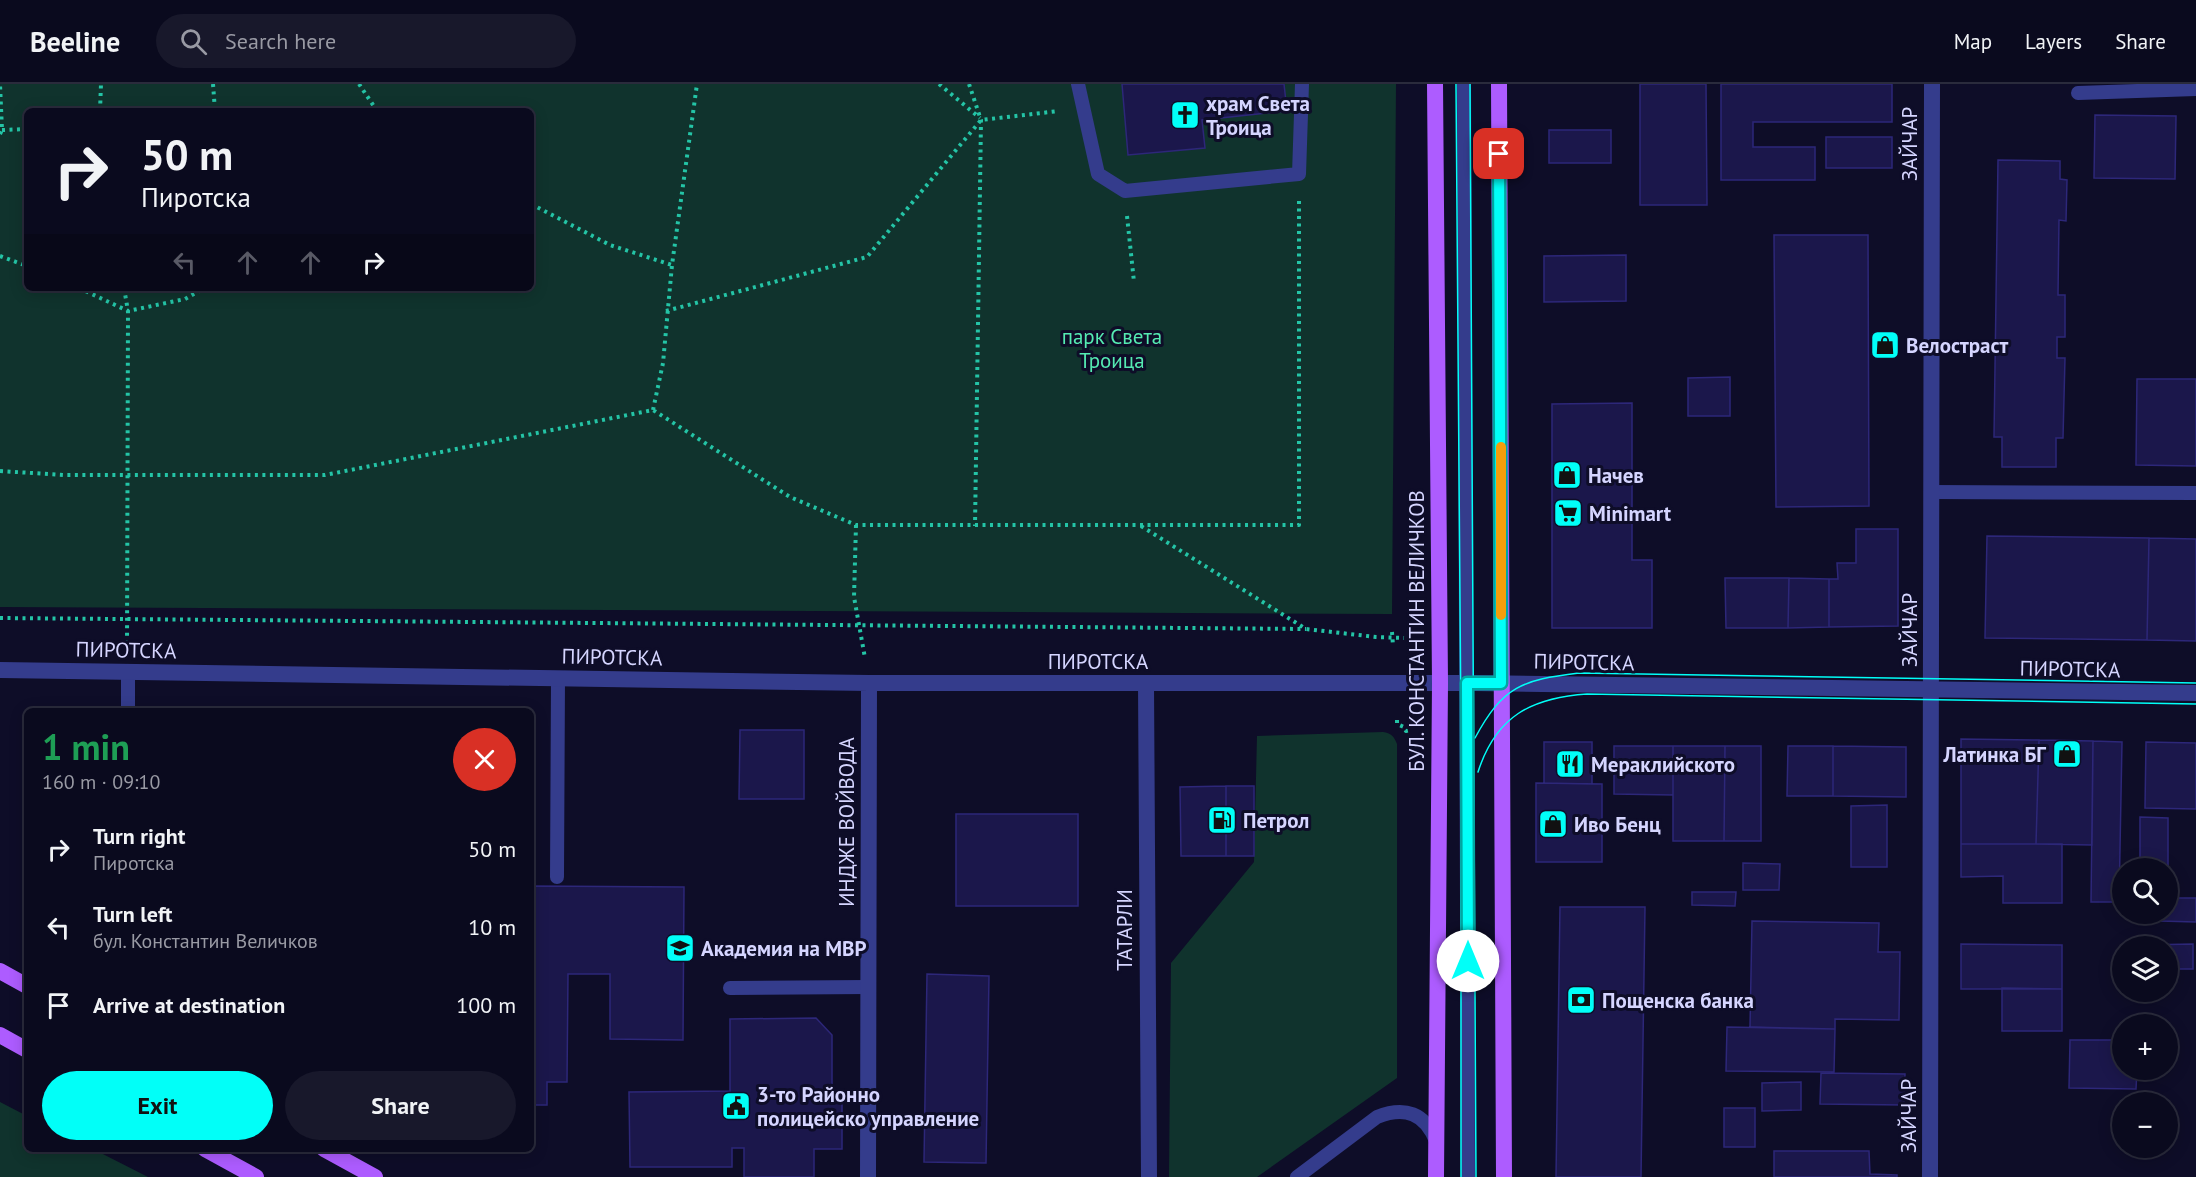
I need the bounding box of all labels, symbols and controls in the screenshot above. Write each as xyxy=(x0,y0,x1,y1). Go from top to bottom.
search box xyxy=(156,14,576,68)
text: Beeline xyxy=(30,23,120,60)
icon: search xyxy=(177,25,210,58)
text: Search here xyxy=(225,27,336,55)
text: Map xyxy=(1954,28,1992,55)
text: Layers xyxy=(2025,28,2082,55)
text: Share xyxy=(2115,28,2166,55)
place label: храм Света Троица xyxy=(1206,90,1310,141)
church icon: храм Света Троица xyxy=(1169,99,1201,131)
street label: ЗАЙЧАР xyxy=(1896,107,1923,181)
text: 50 m xyxy=(141,127,233,182)
pin xyxy=(1473,128,1524,179)
icon: right xyxy=(42,132,120,210)
icon: arrive xyxy=(1482,137,1515,170)
text: Пиротска xyxy=(141,180,251,214)
icon: left xyxy=(168,246,201,279)
icon: ahead xyxy=(231,246,264,279)
icon: ahead xyxy=(294,246,327,279)
icon: right xyxy=(357,246,390,279)
park label: парк Света Троица xyxy=(1062,323,1162,374)
shop icon: Велостраст xyxy=(1869,329,1901,361)
place label: Велостраст xyxy=(1906,332,2008,359)
shop icon: Начев xyxy=(1551,459,1583,491)
place label: Начев xyxy=(1588,462,1644,489)
street label: БУЛ. КОНСТАНТИН ВЕЛИЧКОВ xyxy=(1403,490,1430,772)
supermarket icon: Minimart xyxy=(1552,497,1584,529)
place label: Minimart xyxy=(1589,500,1672,527)
street label: ЗАЙЧАР xyxy=(1896,593,1923,667)
street label: ПИРОТСКА xyxy=(75,636,177,664)
street label: ПИРОТСКА xyxy=(561,643,663,671)
street label: ПИРОТСКА xyxy=(1048,648,1149,675)
street label: ПИРОТСКА xyxy=(1533,648,1635,676)
street label: ПИРОТСКА xyxy=(2019,655,2121,683)
text: 1 min xyxy=(42,723,130,770)
button: close xyxy=(453,728,516,791)
street label: ИНДЖЕ ВОЙВОДА xyxy=(833,737,860,907)
shop icon: Латинка БГ xyxy=(2051,738,2083,770)
place label: Латинка БГ xyxy=(1942,741,2046,768)
restaurant icon: Мераклийското xyxy=(1554,748,1586,780)
place label: Мераклийското xyxy=(1591,751,1735,778)
text: 160 m · 09:10 xyxy=(42,769,160,795)
fuel station icon: Петрол xyxy=(1206,804,1238,836)
place label: Петрол xyxy=(1243,807,1309,834)
shop icon: Иво Бенц xyxy=(1537,808,1569,840)
place label: Иво Бенц xyxy=(1574,811,1661,838)
text: Turn right xyxy=(93,822,185,850)
icon: right xyxy=(42,833,75,866)
text: 50 m xyxy=(468,835,516,863)
text: Пиротска xyxy=(93,850,174,876)
map controls xyxy=(2112,858,2178,1158)
button: search xyxy=(2112,858,2178,924)
street label: ТАТАРЛИ xyxy=(1111,889,1138,971)
text: Turn left xyxy=(93,900,173,928)
icon: left xyxy=(42,911,75,944)
text: 10 m xyxy=(468,913,516,941)
text: бул. Константин Величков xyxy=(93,928,318,954)
position arrow xyxy=(1436,929,1500,993)
school or university icon: Академия на МВР xyxy=(664,932,696,964)
place label: Академия на МВР xyxy=(701,935,867,962)
button: layers xyxy=(2112,936,2178,1002)
bank icon: Пощенска банка xyxy=(1565,984,1597,1016)
place label: Пощенска банка xyxy=(1602,987,1754,1014)
icon: arrive xyxy=(42,989,75,1022)
text: Arrive at destination xyxy=(93,991,285,1019)
text: 100 m xyxy=(456,991,516,1019)
button: + xyxy=(2112,1014,2178,1080)
button: Exit xyxy=(42,1071,273,1140)
button: Share xyxy=(285,1071,516,1140)
street label: ЗАЙЧАР xyxy=(1895,1079,1922,1153)
place label: 3-то Районно полицейско управление xyxy=(757,1081,979,1132)
public building icon: 3-то Районно полицейско управление xyxy=(720,1090,752,1122)
button: − xyxy=(2112,1092,2178,1158)

